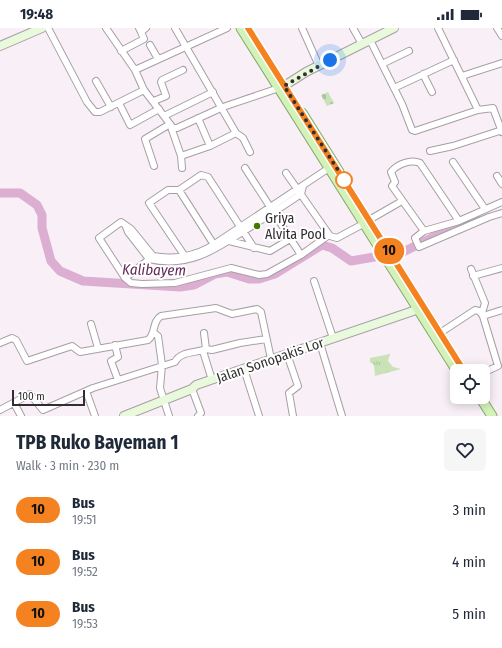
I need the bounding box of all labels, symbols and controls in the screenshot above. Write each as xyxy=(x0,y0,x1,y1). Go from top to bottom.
text: 19:48 xyxy=(20,5,53,23)
your location xyxy=(320,50,340,70)
unlabelled marker xyxy=(335,171,353,189)
place label: Griya Alvita Pool xyxy=(265,210,326,243)
marker: Griya Alvita Pool xyxy=(252,221,262,231)
line badge: 10 xyxy=(371,238,407,264)
text: 10 xyxy=(382,242,396,259)
water label: Kalibayem xyxy=(122,260,186,280)
street label: Jalan Sonopakis Lor xyxy=(214,334,326,387)
map controls xyxy=(450,364,490,404)
button: locate xyxy=(450,364,490,404)
scale bar xyxy=(12,388,85,407)
text: 100 m xyxy=(18,390,45,403)
button: heart xyxy=(444,429,486,471)
text: TPB Ruko Bayeman 1 xyxy=(16,431,178,454)
text: Walk · 3 min · 230 m xyxy=(16,458,119,473)
text: Bus xyxy=(72,494,95,512)
text: 10 xyxy=(31,501,45,518)
text: 3 min xyxy=(452,501,486,519)
text: 19:51 xyxy=(72,512,97,527)
text: Bus xyxy=(72,546,95,564)
text: 10 xyxy=(31,553,45,570)
text: 4 min xyxy=(452,553,486,571)
text: 19:52 xyxy=(72,564,98,579)
text: Bus xyxy=(72,598,95,616)
text: 10 xyxy=(31,605,45,622)
text: 5 min xyxy=(452,605,486,623)
text: 19:53 xyxy=(72,616,98,631)

